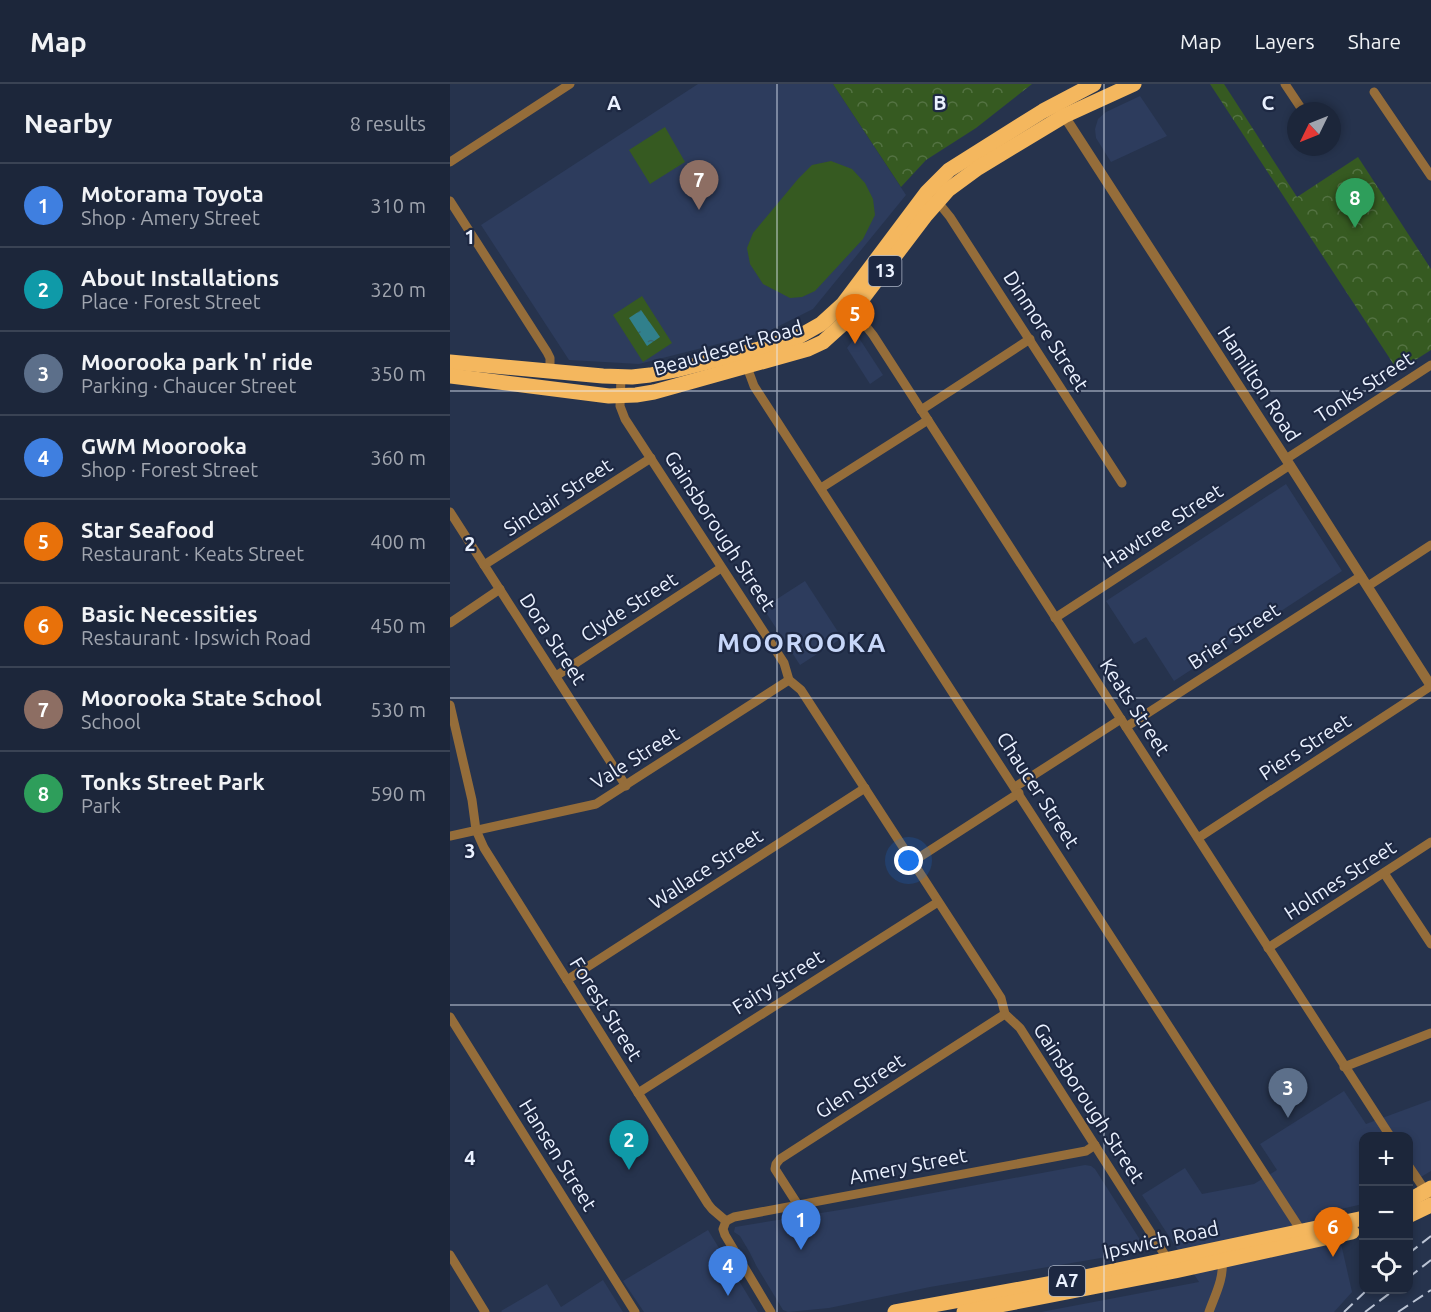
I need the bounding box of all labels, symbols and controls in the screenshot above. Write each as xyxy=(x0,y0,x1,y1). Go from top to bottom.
text: Map xyxy=(30,26,87,57)
text: Map xyxy=(1180,29,1221,53)
text: Layers xyxy=(1254,29,1315,53)
text: Share xyxy=(1348,29,1401,53)
text: A xyxy=(607,91,621,114)
text: B xyxy=(933,91,947,114)
text: C xyxy=(1262,91,1275,114)
north arrow xyxy=(1287,102,1341,156)
text: Nearby xyxy=(24,109,112,138)
text: 8 results xyxy=(350,112,426,135)
pin: 7 xyxy=(680,160,718,210)
pin: 8 xyxy=(1336,178,1374,228)
text: Motorama Toyota xyxy=(81,181,264,206)
text: 1 xyxy=(38,194,49,217)
text: 310 m xyxy=(370,194,426,217)
text: Shop · Amery Street xyxy=(81,206,260,229)
text: 1 xyxy=(464,225,476,248)
road number: 13 xyxy=(868,256,902,286)
text: About Installations xyxy=(81,265,279,290)
street label: Dinmore Street xyxy=(999,266,1094,395)
text: 2 xyxy=(38,278,49,301)
text: 320 m xyxy=(370,278,426,301)
text: Place · Forest Street xyxy=(81,290,261,313)
pin: 5 xyxy=(836,294,874,344)
street label: Beaudesert Road xyxy=(651,315,805,380)
street label: Hamilton Road xyxy=(1214,322,1305,446)
street label: Tonks Street xyxy=(1310,346,1417,427)
text: Moorooka park 'n' ride xyxy=(81,349,313,374)
text: 3 xyxy=(38,362,49,385)
text: 350 m xyxy=(370,362,426,385)
text: Parking · Chaucer Street xyxy=(81,374,296,397)
text: GWM Moorooka xyxy=(81,433,247,458)
text: 4 xyxy=(38,446,49,469)
text: 360 m xyxy=(370,446,426,469)
street label: Gainsborough Street xyxy=(660,447,781,615)
street label: Sinclair Street xyxy=(499,453,616,540)
text: Shop · Forest Street xyxy=(81,458,258,481)
street label: Hawtree Street xyxy=(1099,478,1227,573)
text: Star Seafood xyxy=(81,517,215,542)
text: 5 xyxy=(38,530,49,553)
text: 400 m xyxy=(370,530,426,553)
text: 2 xyxy=(464,532,476,555)
text: Restaurant · Keats Street xyxy=(81,542,304,565)
street label: Clyde Street xyxy=(576,567,681,646)
street label: Dora Street xyxy=(515,589,591,689)
street label: Brier Street xyxy=(1184,597,1284,674)
text: Basic Necessities xyxy=(81,601,258,626)
text: 6 xyxy=(38,614,49,637)
text: 450 m xyxy=(370,614,426,637)
text: Restaurant · Ipswich Road xyxy=(81,626,311,649)
district label: MOOROOKA xyxy=(717,628,887,657)
street label: Keats Street xyxy=(1096,654,1175,759)
text: Moorooka State School xyxy=(81,685,322,710)
text: 7 xyxy=(38,698,49,721)
text: 530 m xyxy=(370,698,426,721)
street label: Piers Street xyxy=(1255,708,1355,785)
text: School xyxy=(81,710,141,733)
street label: Vale Street xyxy=(587,721,683,794)
street label: Chaucer Street xyxy=(992,727,1085,852)
text: Tonks Street Park xyxy=(81,769,265,794)
text: 8 xyxy=(38,782,49,805)
text: 590 m xyxy=(370,782,426,805)
text: Park xyxy=(81,794,121,817)
street label: Wallace Street xyxy=(645,823,767,914)
street label: Holmes Street xyxy=(1280,835,1400,924)
text: 3 xyxy=(464,839,476,862)
your location xyxy=(894,846,923,875)
street label: Fairy Street xyxy=(728,944,828,1019)
street label: Forest Street xyxy=(565,953,647,1065)
street label: Gainsborough Street xyxy=(1029,1019,1150,1187)
street label: Glen Street xyxy=(811,1048,909,1123)
pin: 3 xyxy=(1268,1068,1308,1118)
street label: Hansen Street xyxy=(515,1095,602,1215)
pin: 2 xyxy=(610,1120,648,1170)
map controls xyxy=(1359,1132,1413,1294)
button: + xyxy=(1359,1132,1413,1186)
street label: Amery Street xyxy=(847,1143,969,1188)
text: 4 xyxy=(464,1146,476,1169)
button: − xyxy=(1359,1186,1413,1240)
pin: 1 xyxy=(782,1200,820,1250)
pin: 6 xyxy=(1314,1208,1352,1257)
street label: Ipswich Road xyxy=(1101,1216,1221,1263)
button: locate xyxy=(1359,1240,1413,1294)
pin: 4 xyxy=(708,1246,748,1296)
road number: A7 xyxy=(1049,1266,1085,1296)

